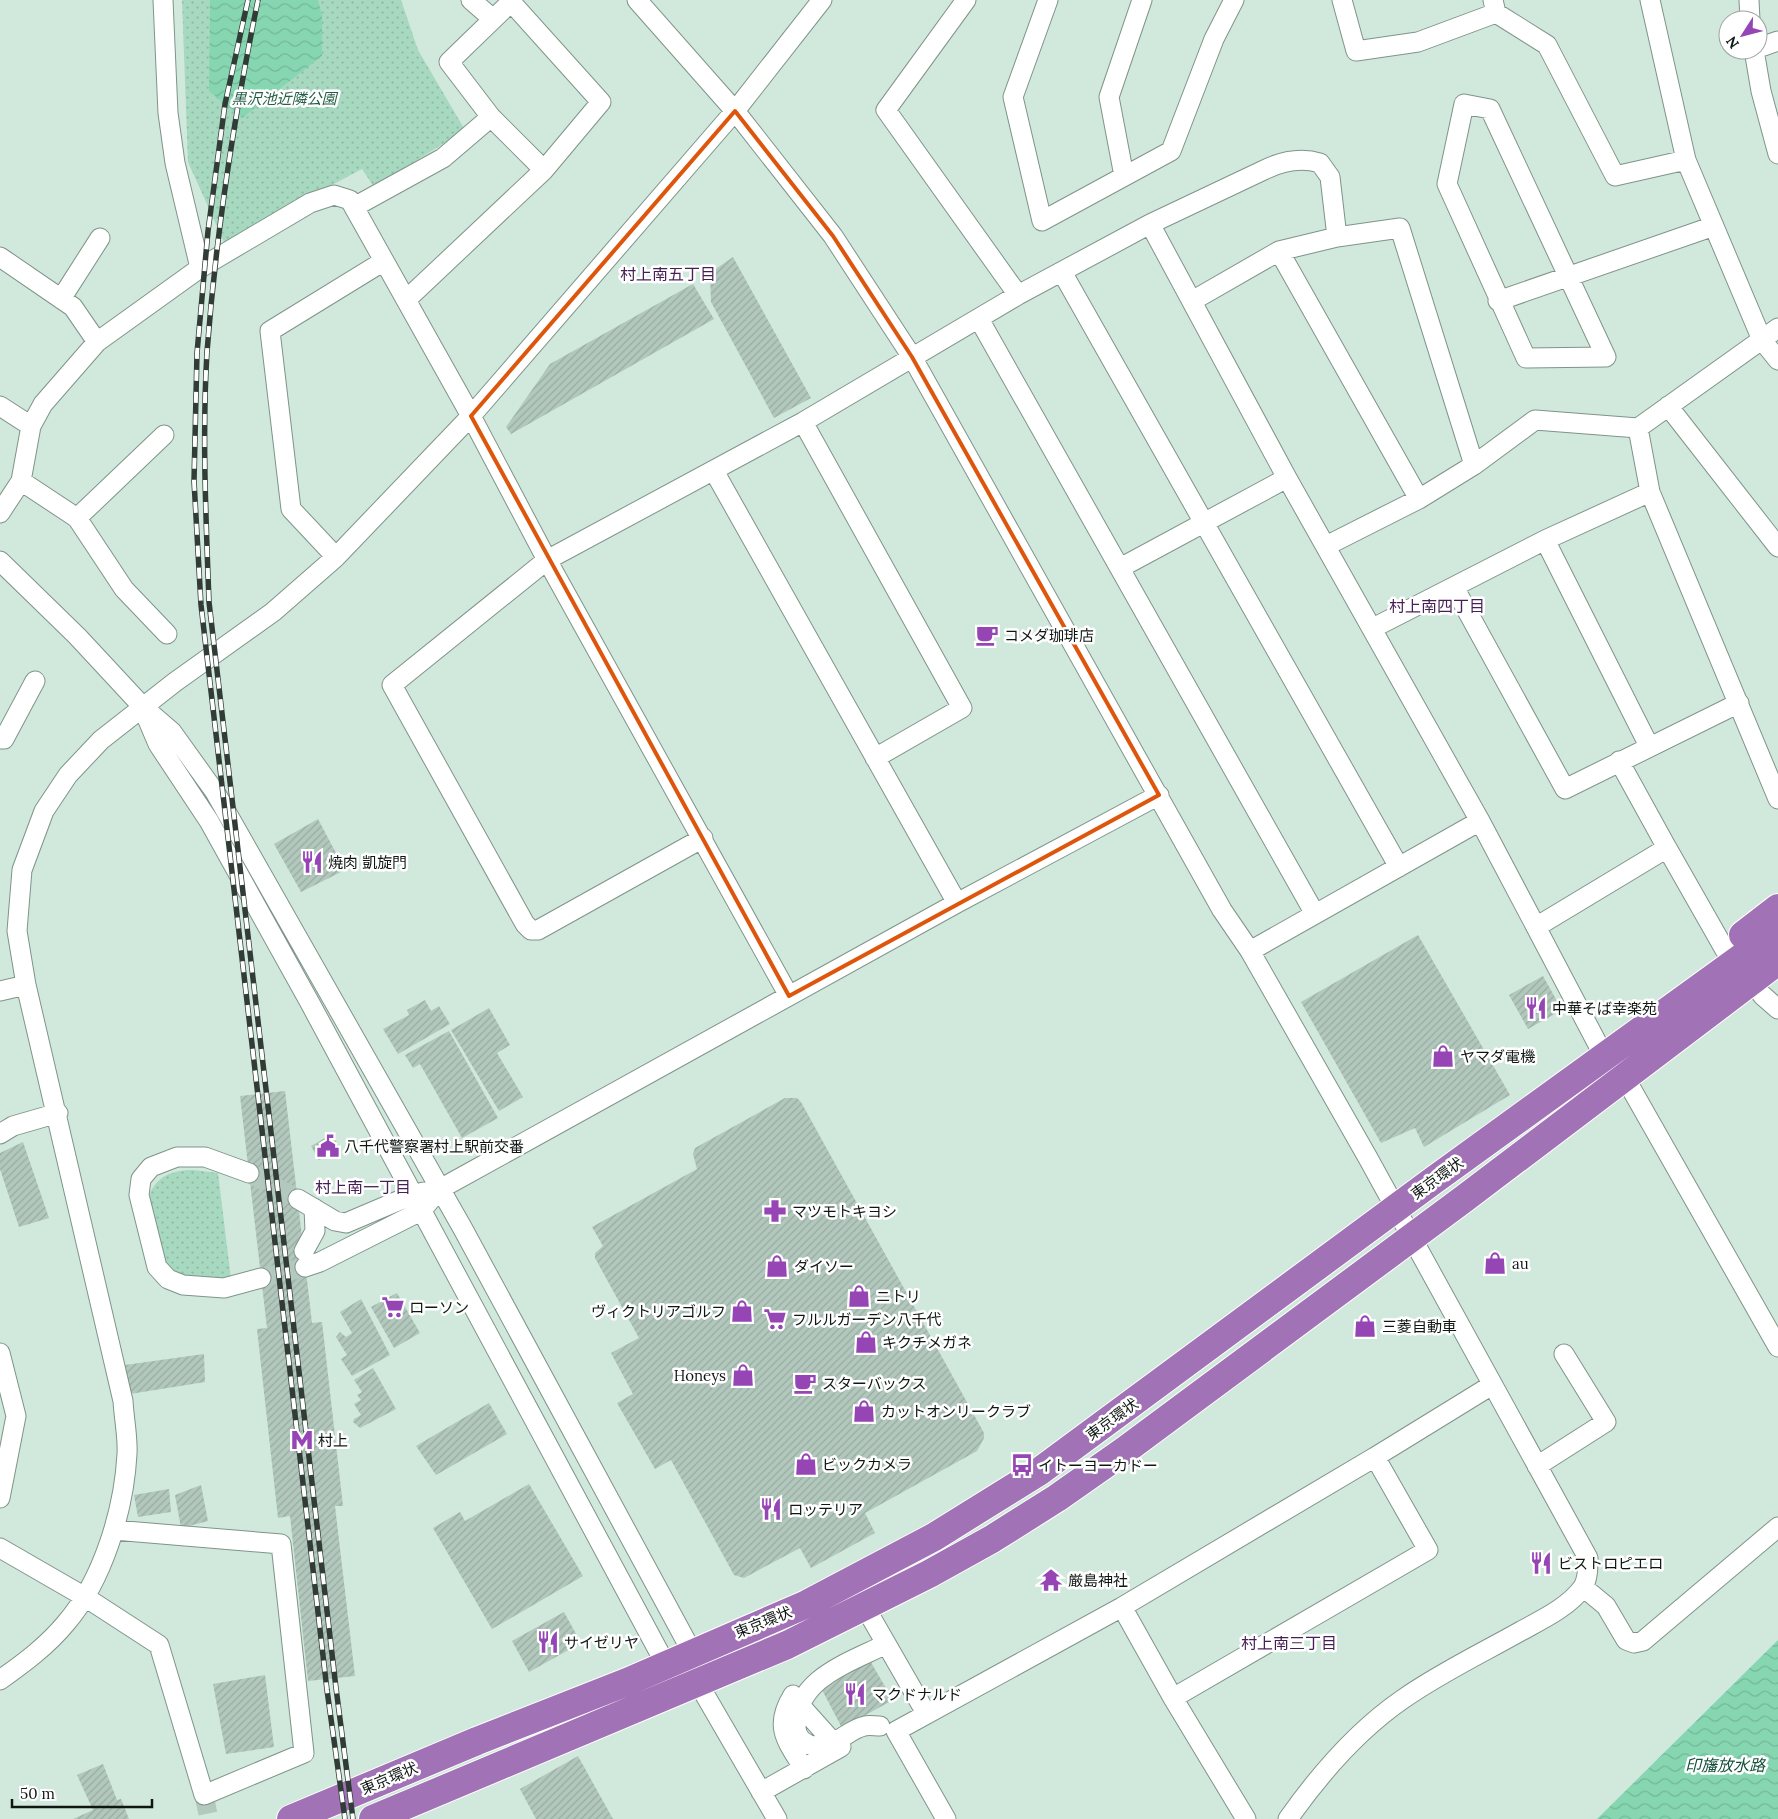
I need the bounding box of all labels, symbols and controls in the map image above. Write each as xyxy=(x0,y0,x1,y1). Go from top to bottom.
north arrow xyxy=(1718,10,1768,60)
text: N xyxy=(1722,33,1743,52)
park label: 黒沢池近隣公園 xyxy=(231,89,338,108)
district label: 村上南五丁目 xyxy=(620,264,716,284)
district label: 村上南四丁目 xyxy=(1389,596,1485,616)
cafe icon: コメダ珈琲店 xyxy=(974,622,1000,648)
place label: コメダ珈琲店 xyxy=(1004,626,1094,645)
restaurant icon: 焼肉 凱旋門 xyxy=(299,849,325,875)
place label: 焼肉 凱旋門 xyxy=(328,853,407,872)
restaurant icon: 中華そば幸楽苑 xyxy=(1523,995,1549,1021)
place label: 中華そば幸楽苑 xyxy=(1552,999,1657,1018)
shop icon: ヤマダ電機 xyxy=(1430,1043,1456,1069)
place label: ヤマダ電機 xyxy=(1460,1047,1535,1066)
public building icon: 八千代警察署村上駅前交番 xyxy=(315,1133,341,1159)
place label: 八千代警察署村上駅前交番 xyxy=(344,1137,524,1156)
street label: 東京環状 xyxy=(1407,1153,1467,1203)
district label: 村上南一丁目 xyxy=(315,1177,411,1197)
pharmacy icon: マツモトキヨシ xyxy=(762,1198,788,1224)
place label: マツモトキヨシ xyxy=(792,1202,897,1221)
shop icon: au xyxy=(1482,1250,1508,1276)
shop icon: ダイソー xyxy=(764,1253,790,1279)
place label: au xyxy=(1512,1254,1529,1273)
place label: ダイソー xyxy=(794,1257,854,1276)
shop icon: ニトリ xyxy=(846,1283,872,1309)
place label: ニトリ xyxy=(876,1287,921,1306)
supermarket icon: ローソン xyxy=(380,1294,406,1320)
place label: ローソン xyxy=(409,1298,469,1317)
shop icon: ヴィクトリアゴルフ xyxy=(729,1298,755,1324)
place label: ヴィクトリアゴルフ xyxy=(591,1302,726,1321)
supermarket icon: フルルガーデン八千代 xyxy=(762,1306,788,1332)
place label: フルルガーデン八千代 xyxy=(792,1310,942,1329)
shop icon: 三菱自動車 xyxy=(1352,1313,1378,1339)
place label: 三菱自動車 xyxy=(1382,1317,1457,1336)
shop icon: キクチメガネ xyxy=(853,1329,879,1355)
place label: キクチメガネ xyxy=(882,1333,972,1352)
shop icon: Honeys xyxy=(730,1362,756,1388)
place label: Honeys xyxy=(674,1366,726,1385)
cafe icon: スターバックス xyxy=(792,1370,818,1396)
place label: スターバックス xyxy=(822,1374,926,1393)
street label: 東京環状 xyxy=(1082,1394,1142,1444)
shop icon: カットオンリークラブ xyxy=(851,1398,877,1424)
place label: カットオンリークラブ xyxy=(881,1402,1031,1421)
metro station icon: 村上 xyxy=(289,1427,315,1453)
place label: 村上 xyxy=(318,1431,348,1450)
shop icon: ビックカメラ xyxy=(793,1451,819,1477)
bus stop icon: イトーヨーカドー xyxy=(1009,1452,1035,1478)
place label: ビックカメラ xyxy=(822,1455,912,1474)
place label: イトーヨーカドー xyxy=(1038,1456,1158,1475)
restaurant icon: ロッテリア xyxy=(758,1496,784,1522)
place label: ロッテリア xyxy=(788,1500,863,1519)
restaurant icon: ビストロピエロ xyxy=(1528,1550,1554,1576)
place label: ビストロピエロ xyxy=(1558,1554,1663,1573)
temple icon: 厳島神社 xyxy=(1038,1567,1064,1593)
place label: 厳島神社 xyxy=(1068,1571,1128,1590)
street label: 東京環状 xyxy=(732,1602,794,1642)
restaurant icon: サイゼリヤ xyxy=(535,1629,561,1655)
place label: サイゼリヤ xyxy=(564,1633,639,1652)
district label: 村上南三丁目 xyxy=(1241,1633,1337,1653)
restaurant icon: マクドナルド xyxy=(842,1681,868,1707)
place label: マクドナルド xyxy=(872,1685,962,1704)
water label: 印旛放水路 xyxy=(1685,1755,1767,1775)
street label: 東京環状 xyxy=(358,1758,420,1798)
scale bar xyxy=(12,1776,152,1808)
text: 50 m xyxy=(20,1784,55,1803)

